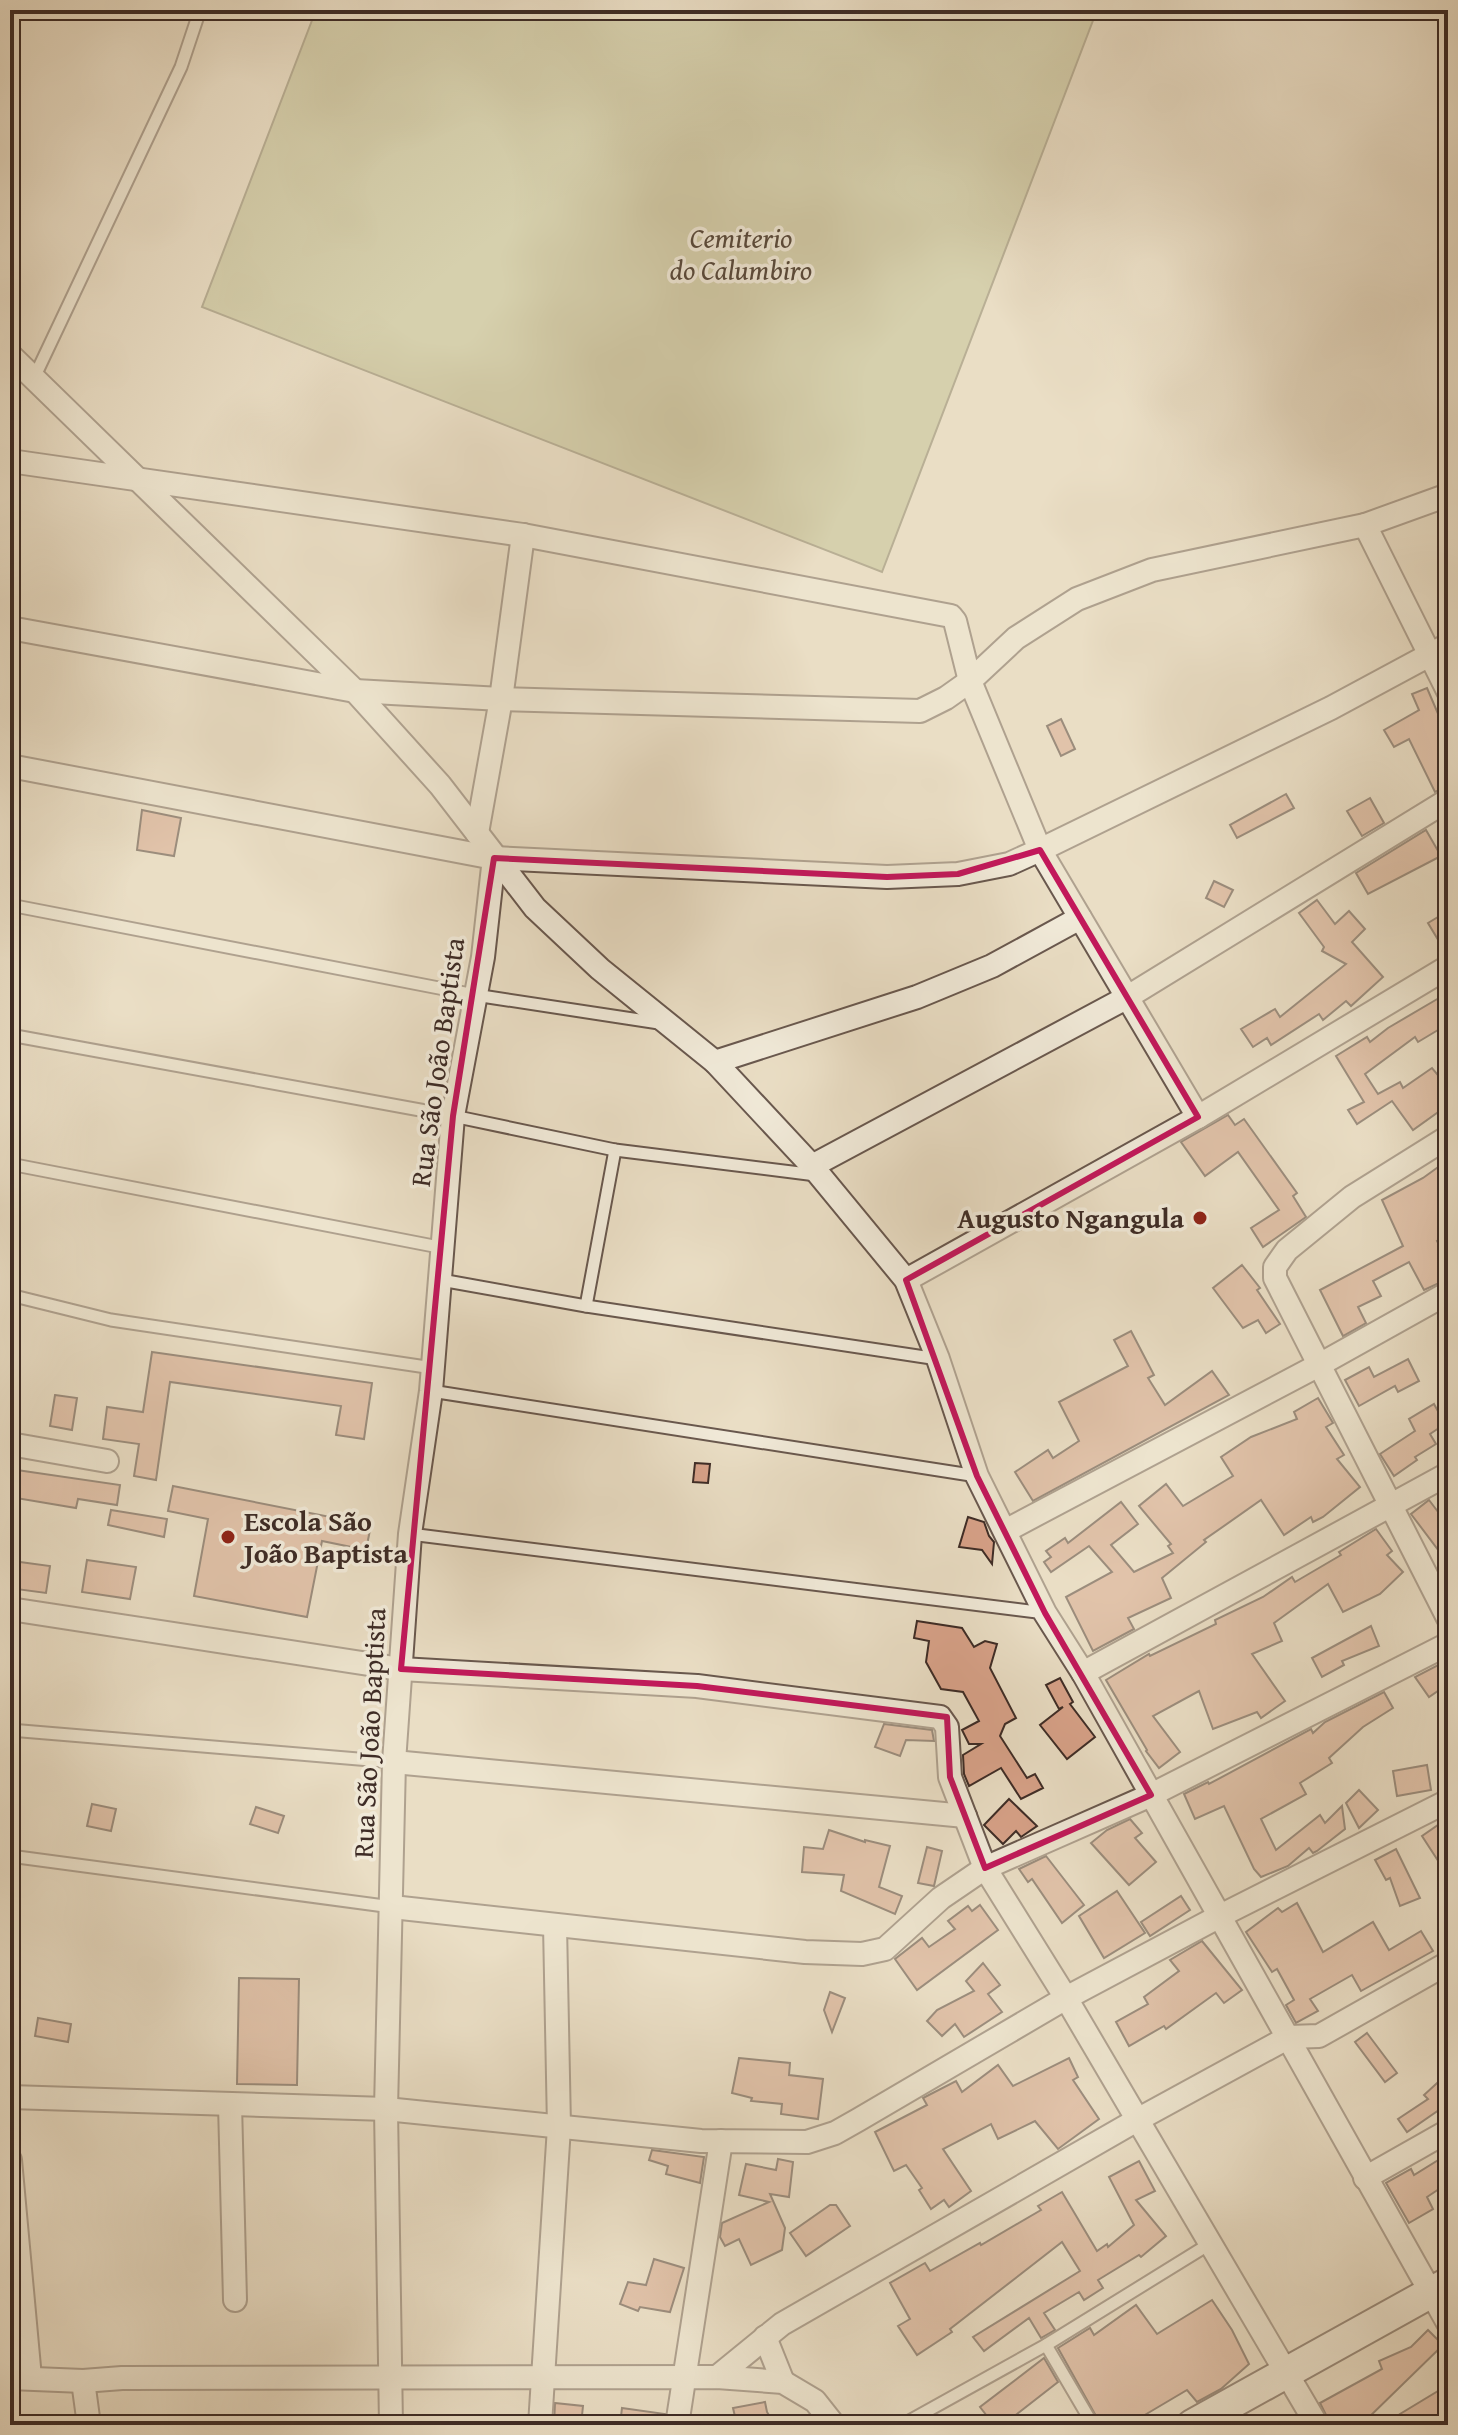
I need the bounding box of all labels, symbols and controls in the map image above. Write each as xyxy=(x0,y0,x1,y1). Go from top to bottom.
park label: Cemiterio do Calumbiro xyxy=(670,217,812,290)
street label: Rua São João Baptista xyxy=(399,934,474,1189)
place label: Augusto Ngangula xyxy=(957,1197,1185,1238)
marker: Augusto Ngangula xyxy=(1191,1209,1209,1227)
place label: Escola São João Baptista xyxy=(240,1500,408,1573)
marker: Escola São João Baptista xyxy=(219,1528,237,1546)
street label: Rua São João Baptista xyxy=(341,1606,396,1859)

